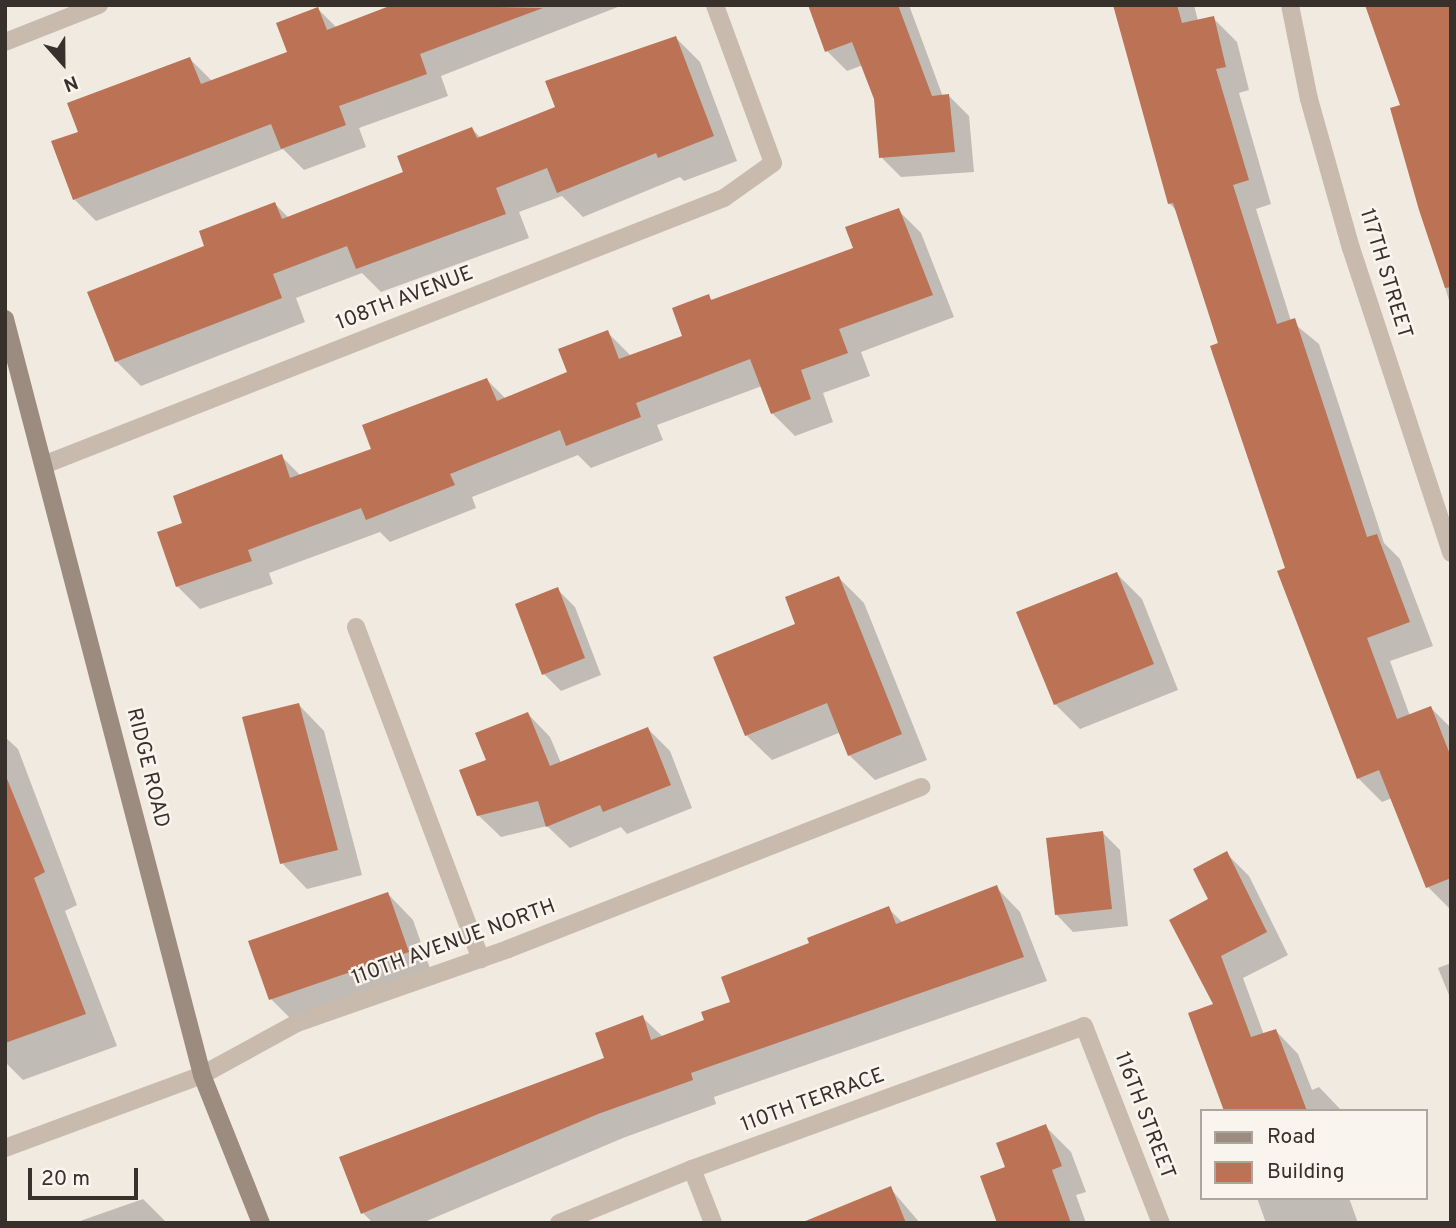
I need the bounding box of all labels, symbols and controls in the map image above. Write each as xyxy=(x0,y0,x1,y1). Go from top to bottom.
north arrow xyxy=(28,28,98,98)
text: N xyxy=(60,69,81,96)
street label: 117TH STREET xyxy=(1353,206,1417,342)
street label: 108TH AVENUE xyxy=(333,261,477,337)
street label: RIDGE ROAD xyxy=(120,705,174,831)
street label: 110TH AVENUE NORTH xyxy=(348,894,560,992)
street label: 116TH STREET xyxy=(1108,1049,1180,1183)
street label: 110TH TERRACE xyxy=(737,1063,889,1139)
legend xyxy=(1200,1109,1428,1200)
text: Road xyxy=(1267,1124,1316,1151)
scale bar xyxy=(32,1154,142,1198)
text: Building xyxy=(1267,1159,1345,1186)
text: 20 m xyxy=(41,1166,90,1193)

